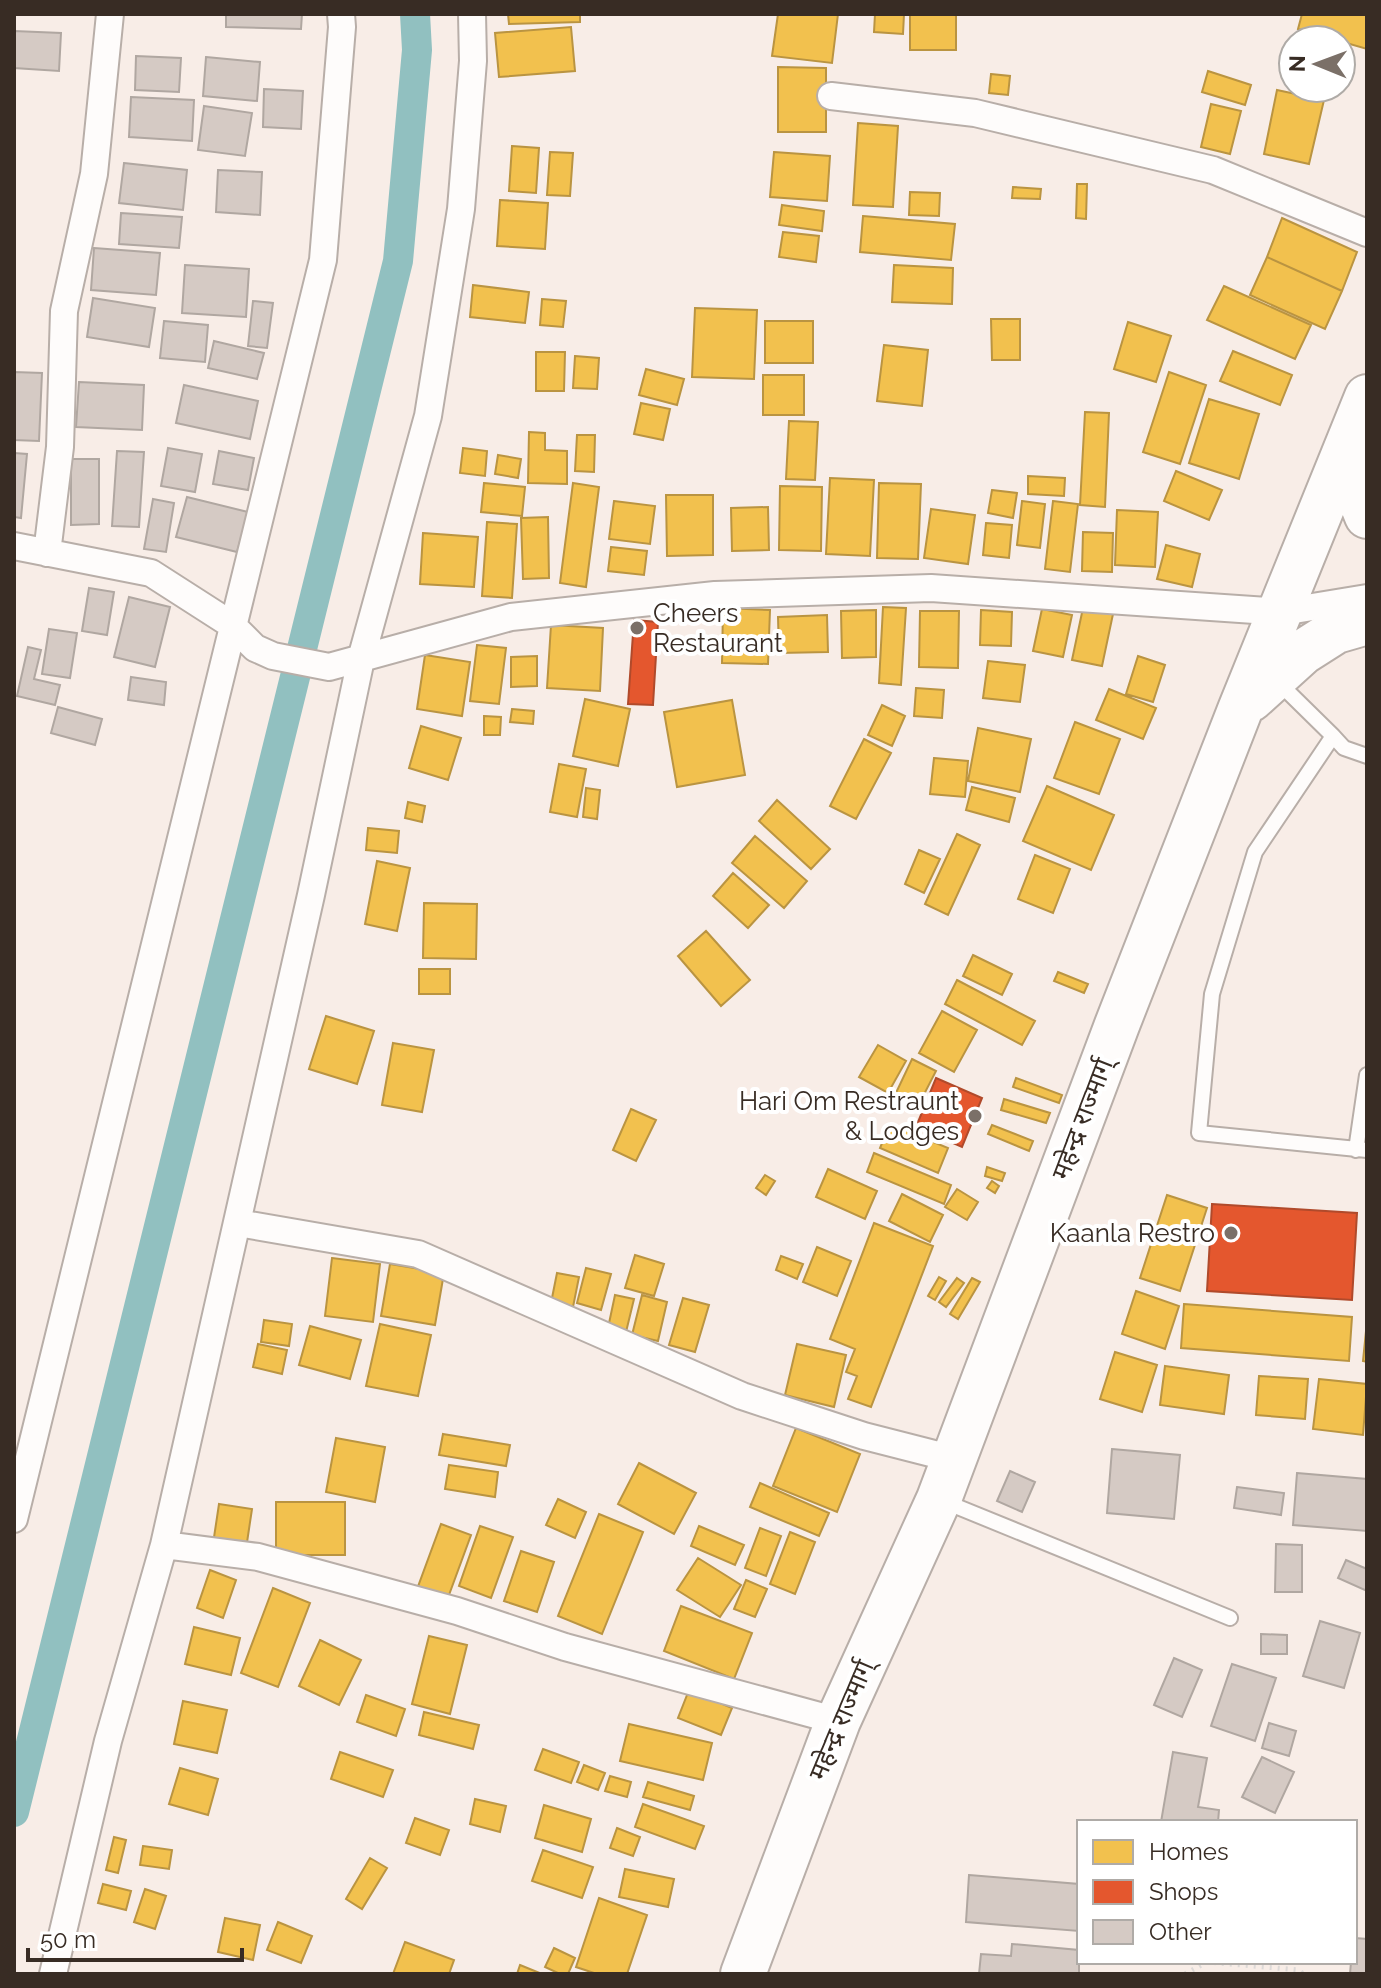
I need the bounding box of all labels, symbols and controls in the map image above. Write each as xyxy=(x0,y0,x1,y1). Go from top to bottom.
north arrow xyxy=(1277,24,1357,104)
text: N xyxy=(1284,55,1310,72)
place label: Cheers Restaurant xyxy=(653,598,783,658)
marker: Cheers Restaurant xyxy=(628,619,646,637)
street label: महेन्द्र राज्मार्ग् xyxy=(1045,1051,1121,1184)
place label: Hari Om Restraunt & Lodges xyxy=(739,1086,959,1146)
marker: Hari Om Restraunt & Lodges xyxy=(966,1107,984,1125)
place label: Kaanla Restro xyxy=(1050,1218,1215,1248)
marker: Kaanla Restro xyxy=(1222,1224,1240,1242)
street label: महेन्द्र राज्मार्ग् xyxy=(802,1652,882,1785)
legend xyxy=(1077,1820,1357,1964)
text: Homes xyxy=(1149,1837,1229,1866)
text: Shops xyxy=(1149,1877,1218,1906)
scale bar xyxy=(28,1912,242,1962)
text: Other xyxy=(1149,1917,1212,1946)
text: 50 m xyxy=(40,1925,96,1954)

